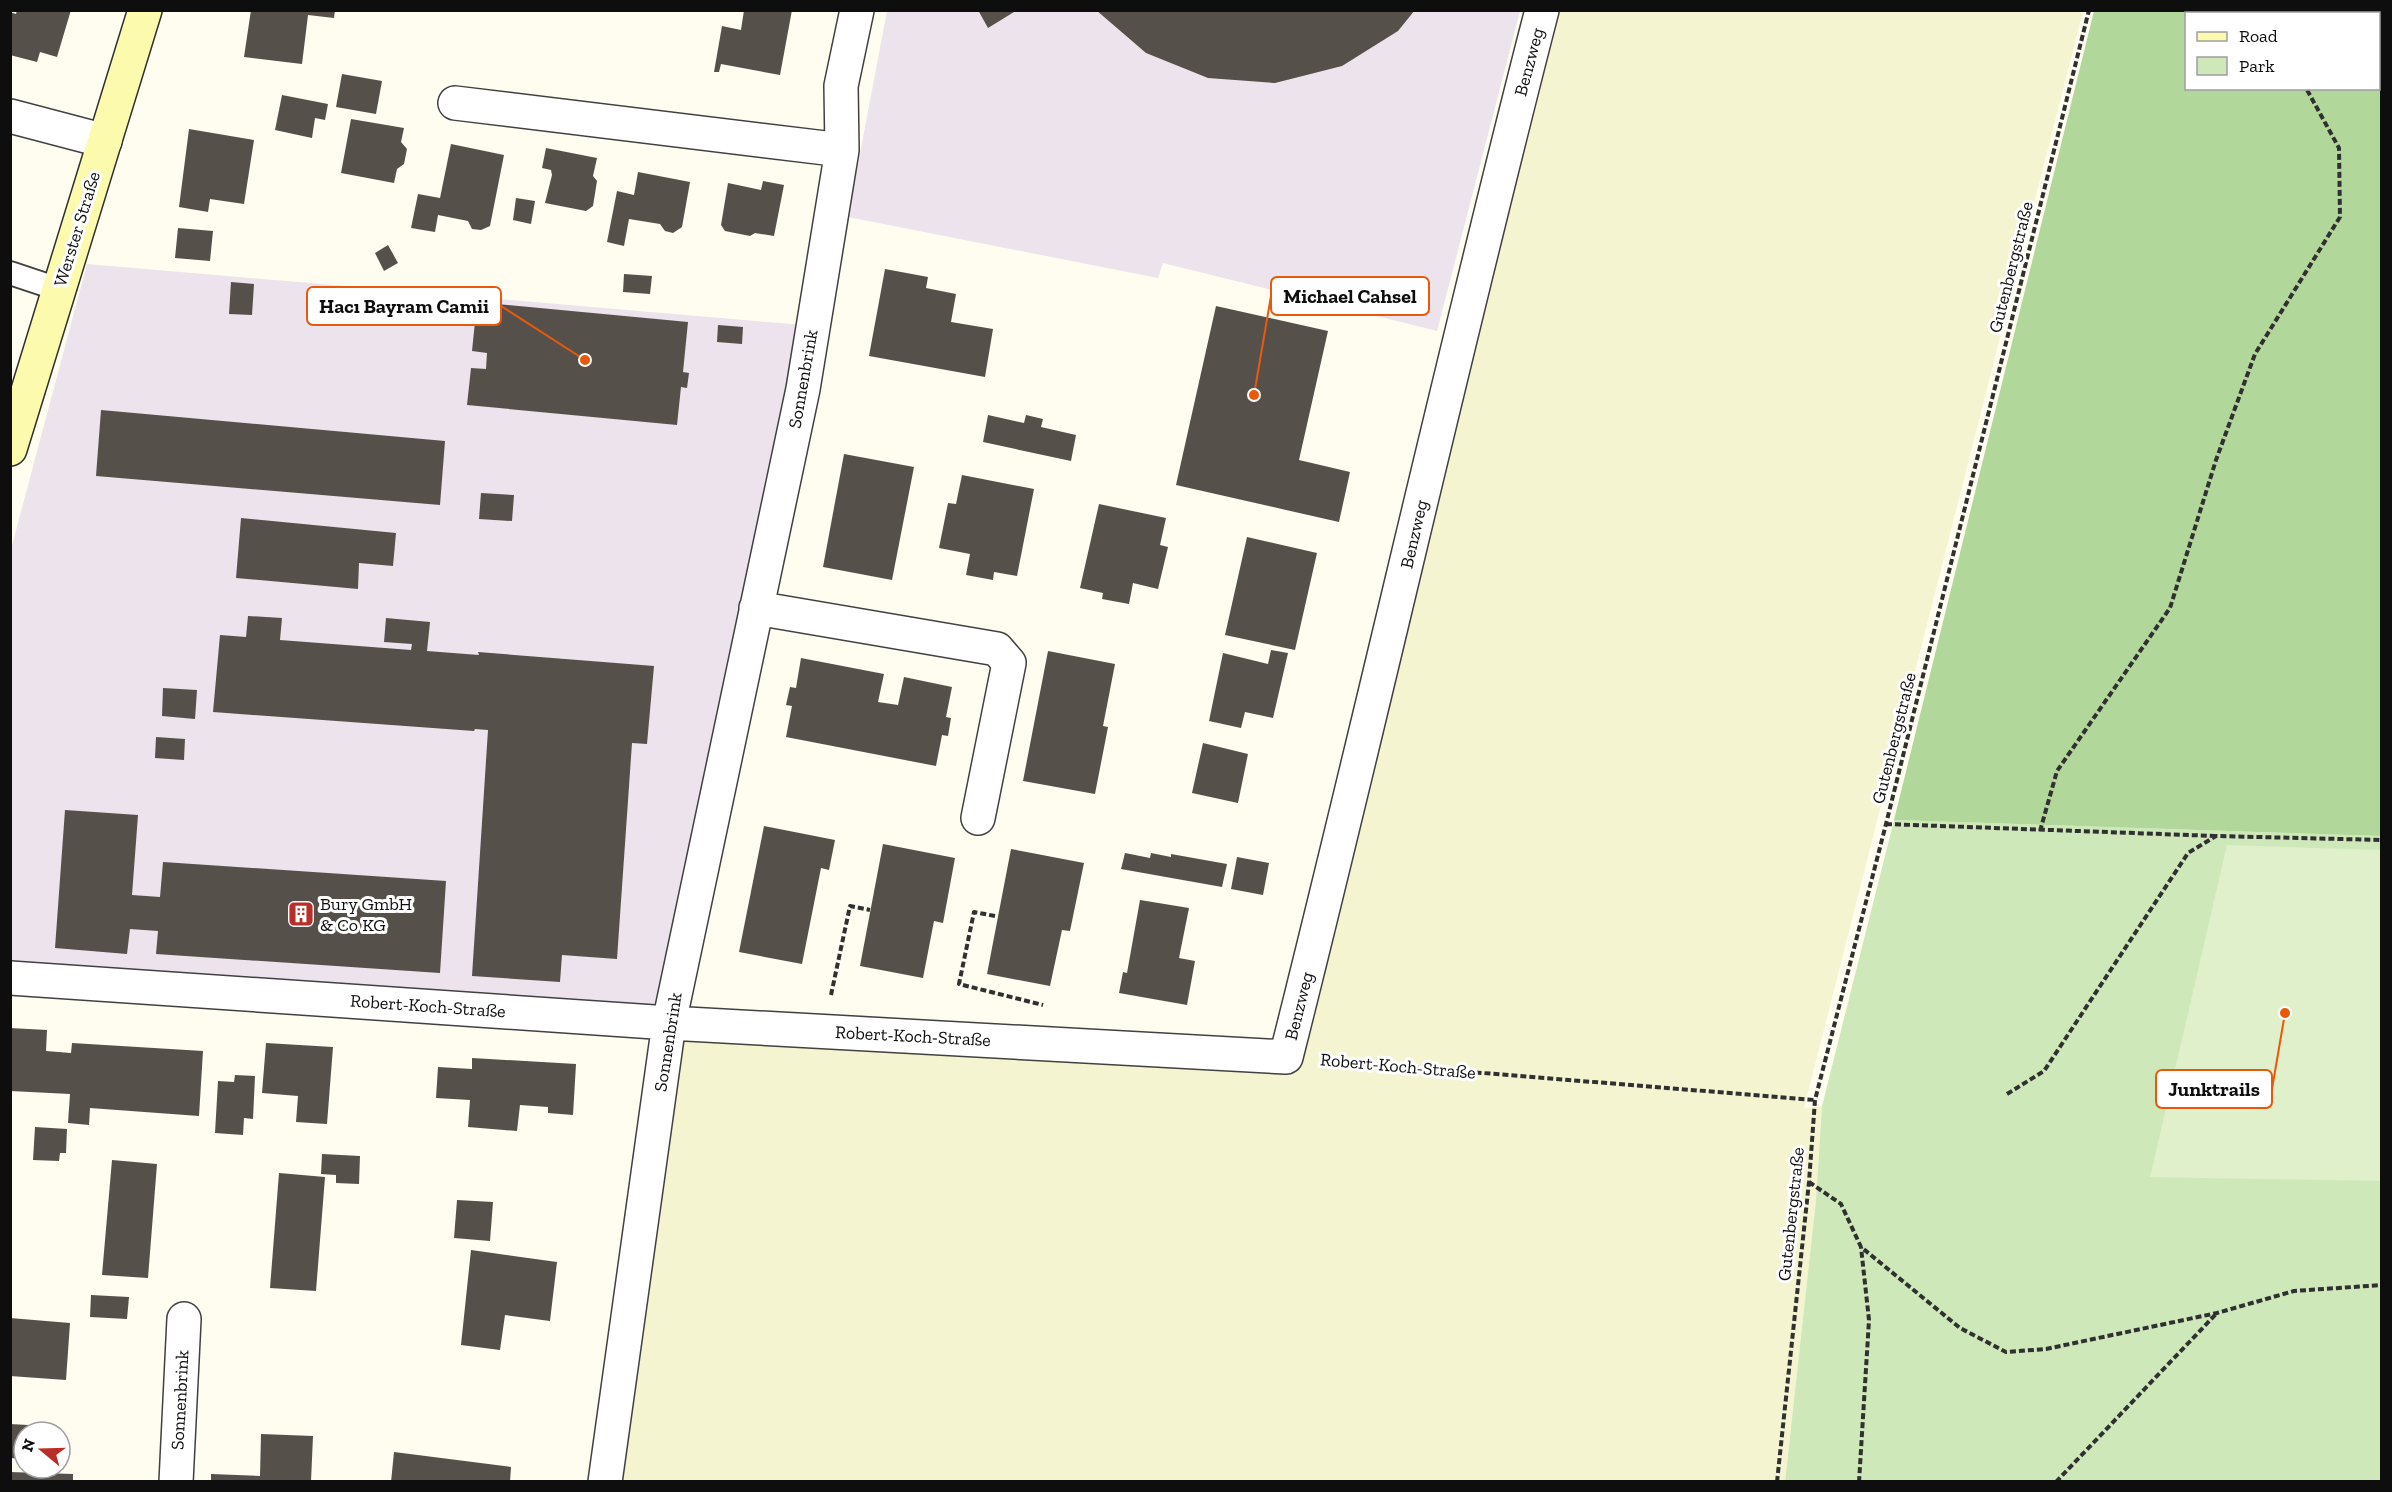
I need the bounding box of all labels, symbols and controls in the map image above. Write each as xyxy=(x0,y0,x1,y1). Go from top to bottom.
legend xyxy=(2185,12,2380,90)
street label: Benzweg xyxy=(1509,25,1549,99)
text: Road xyxy=(2239,25,2278,47)
text: Park xyxy=(2239,55,2275,77)
street label: Werster Straße xyxy=(49,169,105,289)
street label: Gutenbergstraße xyxy=(1984,199,2038,335)
callout: Michael Cahsel xyxy=(1271,277,1429,315)
text: Michael Cahsel xyxy=(1283,284,1417,308)
callout: Hacı Bayram Camii xyxy=(307,287,501,325)
text: Hacı Bayram Camii xyxy=(319,294,489,318)
street label: Sonnenbrink xyxy=(783,327,823,430)
street label: Benzweg xyxy=(1395,497,1433,571)
street label: Gutenbergstraße xyxy=(1867,670,1921,806)
place label: Bury GmbH & Co KG xyxy=(320,893,412,936)
building icon: Bury GmbH & Co KG xyxy=(286,899,316,929)
street label: Benzweg xyxy=(1280,969,1318,1043)
street label: Robert-Koch-Straße xyxy=(350,990,506,1022)
street label: Sonnenbrink xyxy=(649,990,687,1093)
street label: Robert-Koch-Straße xyxy=(835,1021,991,1051)
street label: Robert-Koch-Straße xyxy=(1319,1048,1477,1084)
callout: Junktrails xyxy=(2156,1070,2272,1108)
text: Junktrails xyxy=(2168,1077,2260,1101)
street label: Gutenbergstraße xyxy=(1773,1146,1809,1282)
street label: Sonnenbrink xyxy=(166,1349,194,1451)
north arrow xyxy=(12,1420,72,1480)
text: N xyxy=(17,1436,39,1454)

